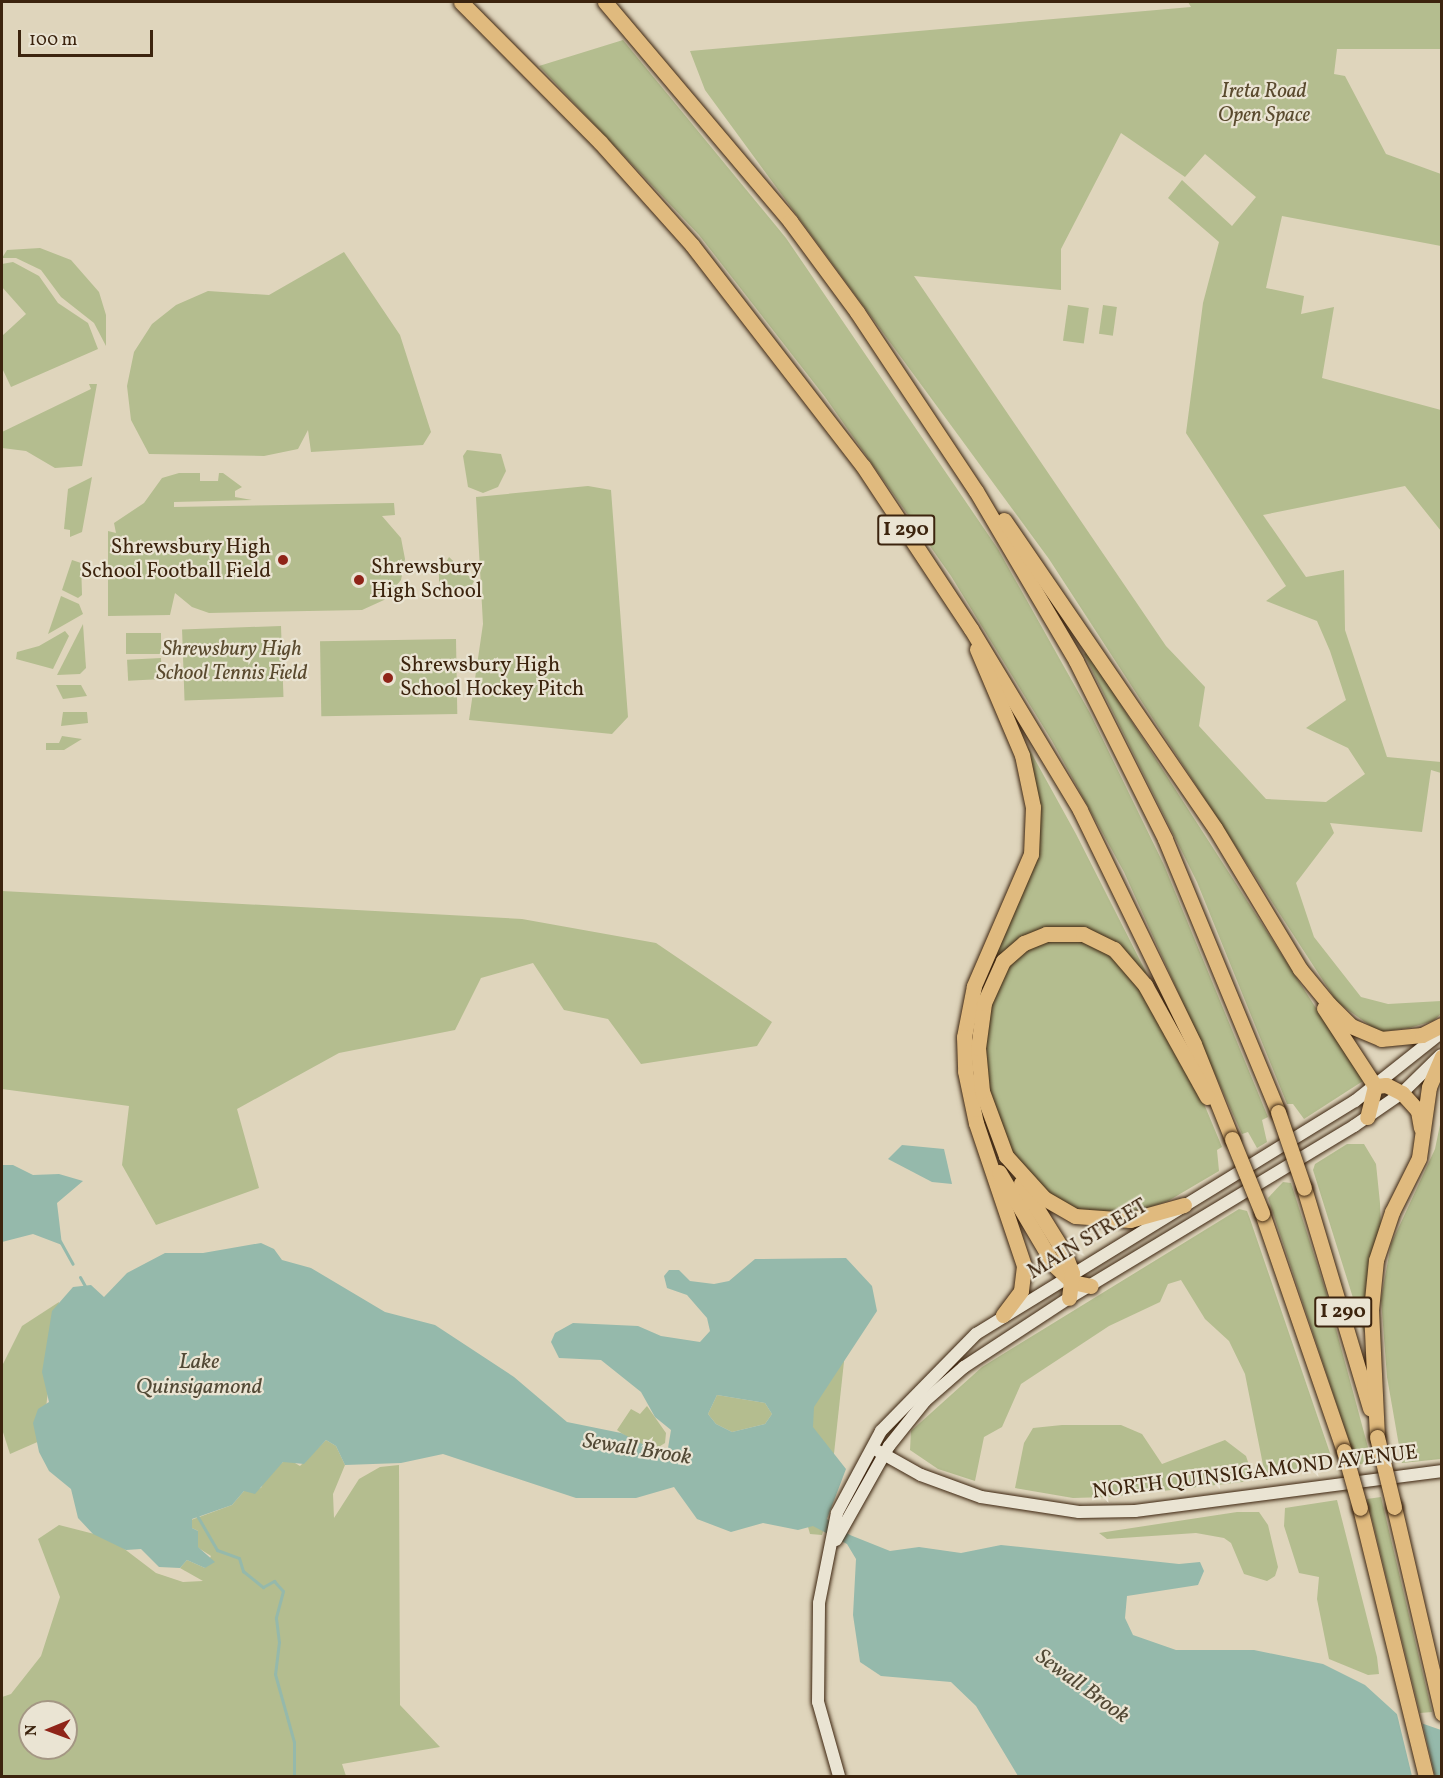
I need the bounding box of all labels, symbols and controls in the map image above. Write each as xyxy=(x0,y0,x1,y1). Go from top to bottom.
scale bar xyxy=(21,18,156,56)
text: 100 m xyxy=(29,28,78,53)
park label: Ireta Road Open Space xyxy=(1218,79,1310,129)
road number: I 290 xyxy=(876,513,936,547)
place label: Shrewsbury High School Football Field xyxy=(81,535,271,585)
marker: Shrewsbury High School Football Field xyxy=(276,553,290,567)
place label: Shrewsbury High School xyxy=(371,555,482,605)
marker: Shrewsbury High School xyxy=(352,573,366,587)
park label: Shrewsbury High School Tennis Field xyxy=(156,637,308,687)
place label: Shrewsbury High School Hockey Pitch xyxy=(400,653,585,703)
marker: Shrewsbury High School Hockey Pitch xyxy=(381,671,395,685)
street label: MAIN STREET xyxy=(1023,1194,1153,1286)
road number: I 290 xyxy=(1313,1295,1373,1329)
water label: Lake Quinsigamond xyxy=(136,1349,262,1400)
water label: Sewall Brook xyxy=(581,1428,693,1472)
street label: NORTH QUINSIGAMOND AVENUE xyxy=(1091,1441,1419,1505)
water label: Sewall Brook xyxy=(1030,1644,1134,1730)
north arrow xyxy=(18,1700,78,1760)
text: N xyxy=(21,1724,43,1736)

